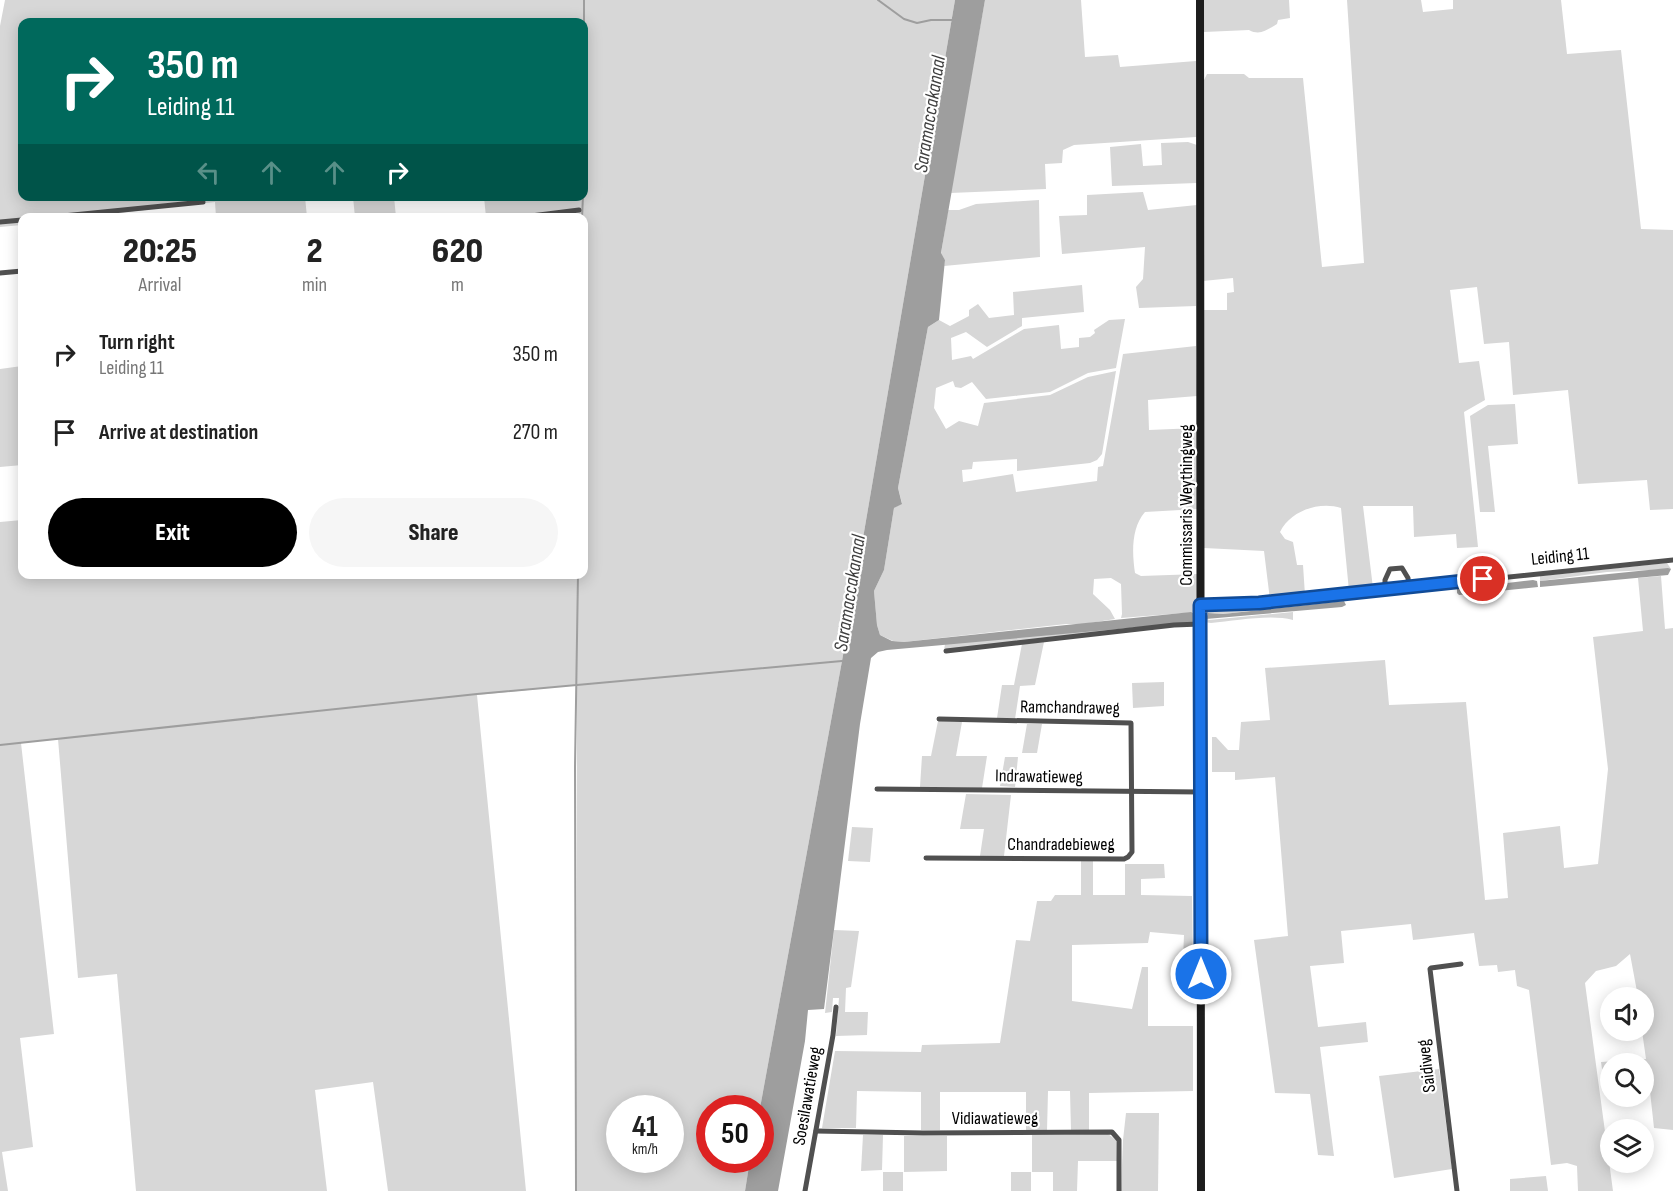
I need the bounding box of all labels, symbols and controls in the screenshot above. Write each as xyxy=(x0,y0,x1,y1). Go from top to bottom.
text: 350 m xyxy=(147,40,239,91)
icon: right xyxy=(48,42,126,120)
water label: Saramaccakanaal xyxy=(909,53,951,174)
text: Leiding 11 xyxy=(147,91,234,123)
icon: left xyxy=(192,156,225,189)
icon: ahead xyxy=(255,156,288,189)
icon: ahead xyxy=(318,156,351,189)
icon: right xyxy=(381,156,414,189)
text: 20:25 xyxy=(123,230,197,273)
text: 2 xyxy=(306,230,323,273)
text: 620 xyxy=(432,230,483,273)
text: Arrival xyxy=(138,273,181,297)
text: min xyxy=(302,273,327,297)
text: m xyxy=(451,273,464,297)
text: Turn right xyxy=(99,329,175,356)
icon: right xyxy=(48,338,81,371)
text: 350 m xyxy=(513,341,558,368)
text: Leiding 11 xyxy=(99,356,164,380)
icon: arrive xyxy=(48,416,81,449)
text: Arrive at destination xyxy=(99,419,258,446)
text: 270 m xyxy=(513,419,558,446)
street label: Commissaris Weythingweg xyxy=(1176,424,1197,586)
button: Exit xyxy=(48,498,297,567)
button: Share xyxy=(309,498,558,567)
water label: Saramaccakanaal xyxy=(829,532,871,653)
street label: Leiding 11 xyxy=(1530,543,1591,570)
pin xyxy=(1457,553,1508,604)
icon: arrive xyxy=(1466,562,1499,595)
street label: Ramchandraweg xyxy=(1020,696,1120,719)
street label: Indrawatieweg xyxy=(995,765,1083,788)
street label: Chandradebieweg xyxy=(1007,834,1115,855)
position arrow xyxy=(1169,942,1233,1006)
map controls xyxy=(1600,987,1654,1173)
button: sound xyxy=(1600,987,1654,1041)
street label: Saidiweg xyxy=(1413,1038,1440,1094)
street label: Soesilawatieweg xyxy=(788,1045,826,1147)
button: search xyxy=(1600,1053,1654,1107)
speed limit sign: 50 xyxy=(696,1095,774,1173)
street label: Vidiawatieweg xyxy=(952,1108,1038,1129)
text: 41 xyxy=(632,1109,658,1145)
button: layers xyxy=(1600,1119,1654,1173)
text: km/h xyxy=(632,1140,658,1159)

